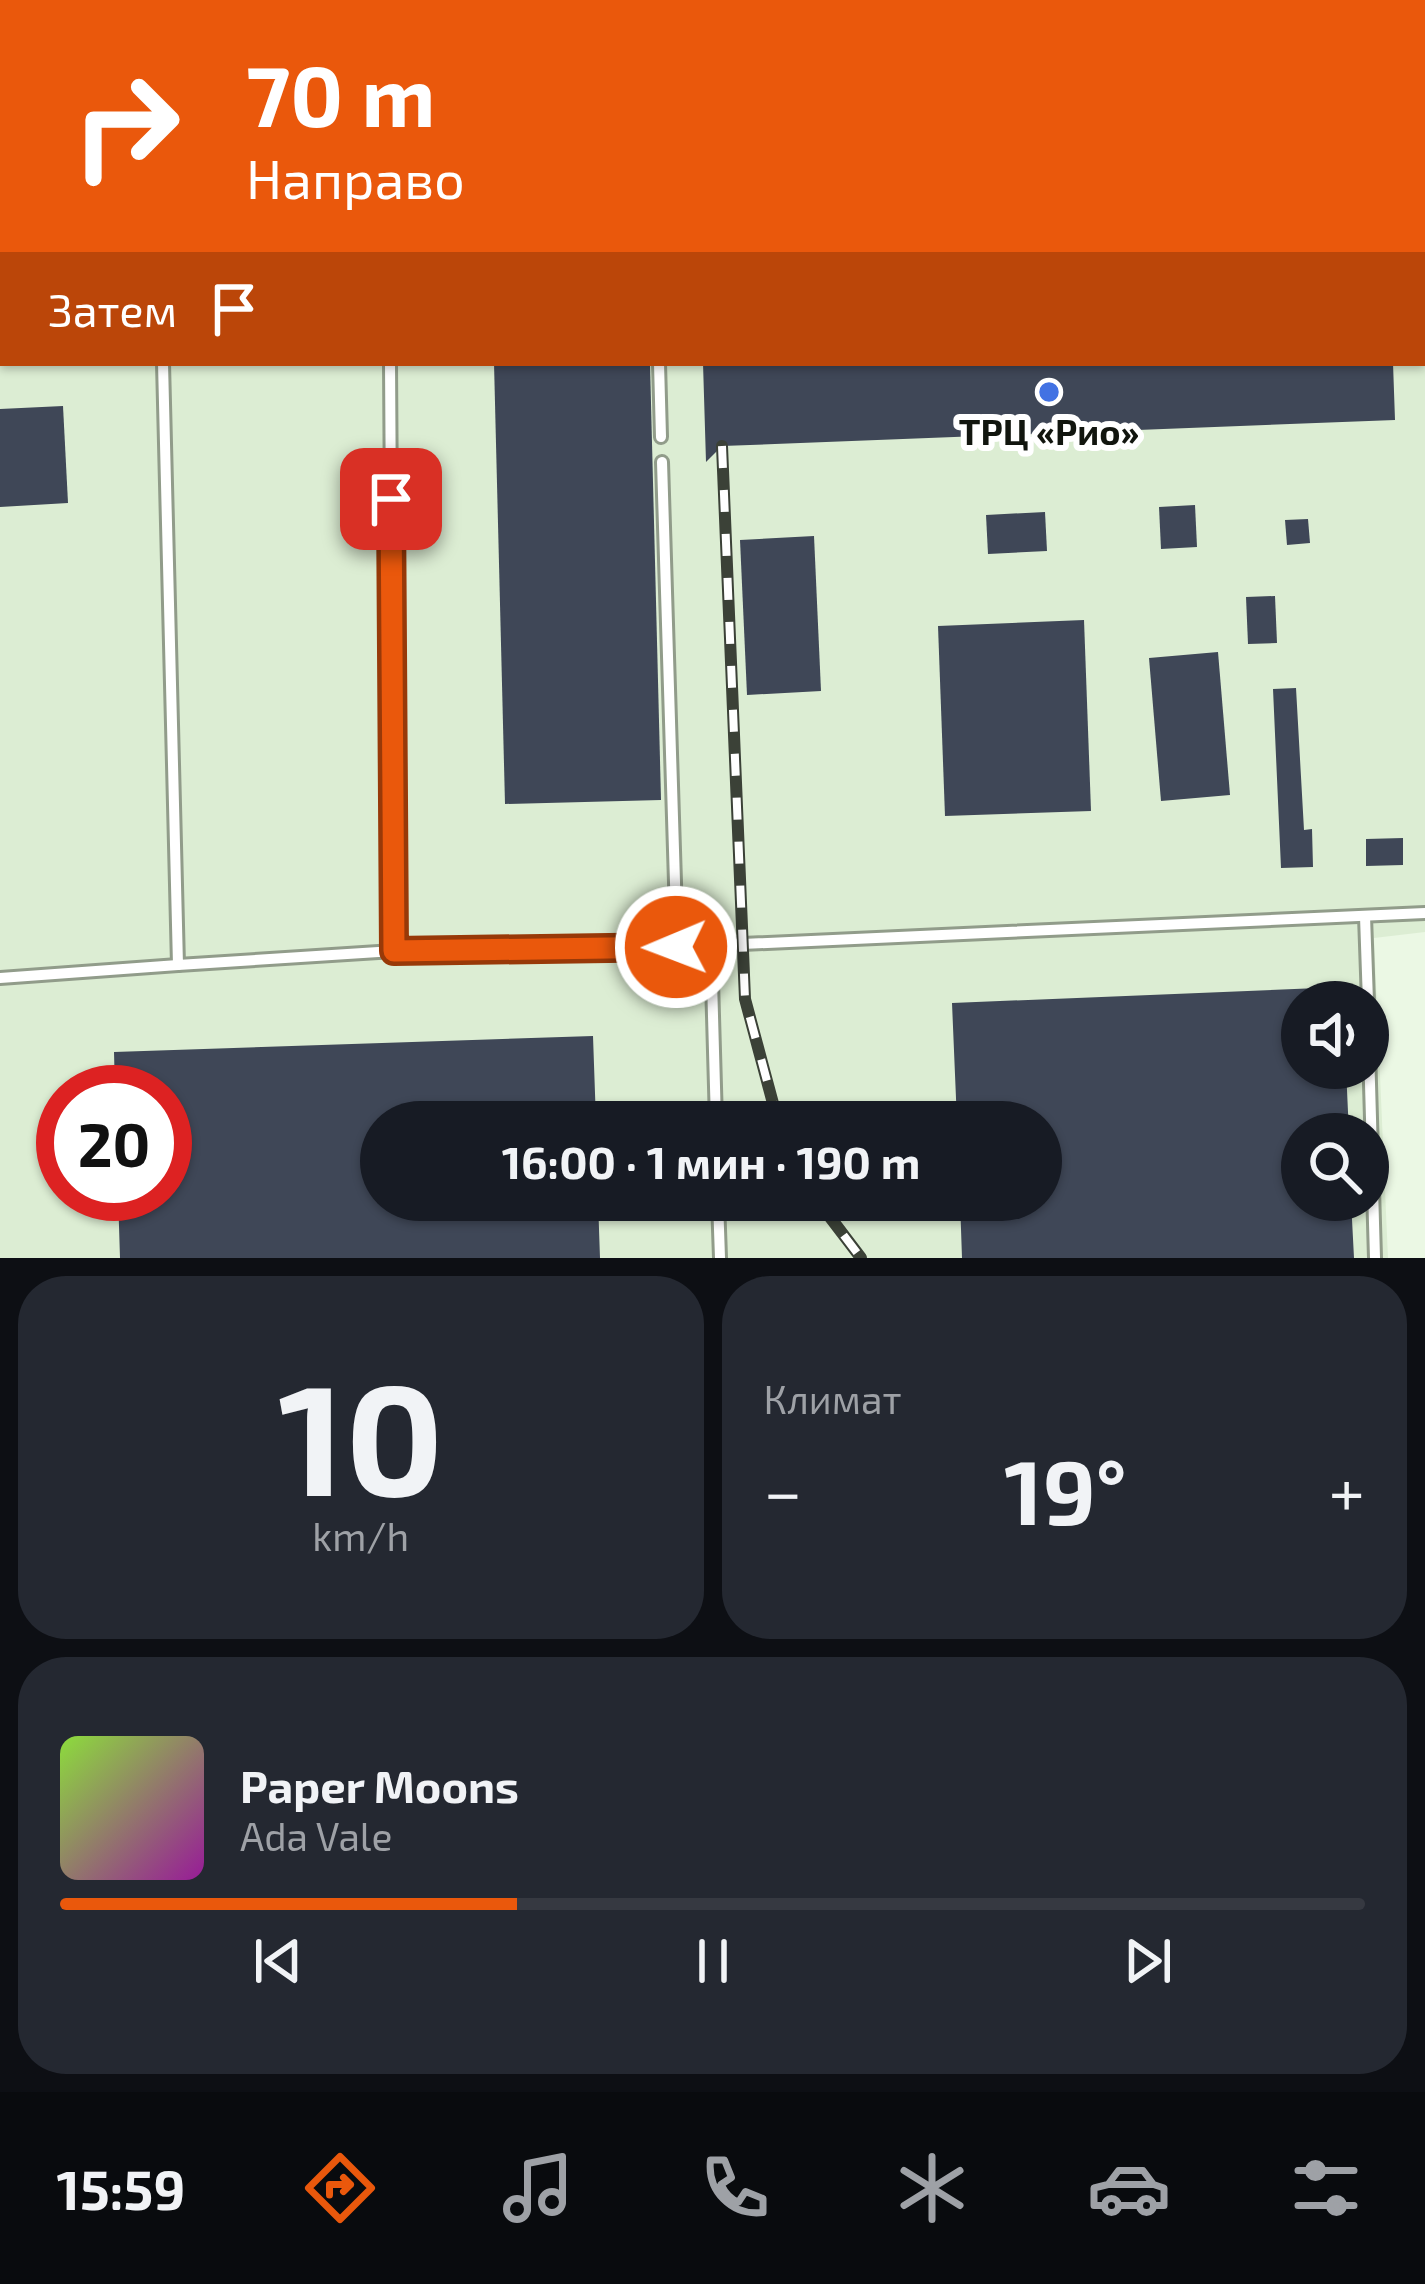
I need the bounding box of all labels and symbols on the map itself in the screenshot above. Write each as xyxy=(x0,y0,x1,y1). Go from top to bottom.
marker: ТРЦ «Рио» xyxy=(1036,379,1062,405)
place label: ТРЦ «Рио» xyxy=(959,409,1139,452)
pin xyxy=(340,448,442,550)
position arrow xyxy=(613,884,739,1010)
speed limit sign: 20 xyxy=(36,1065,192,1221)

